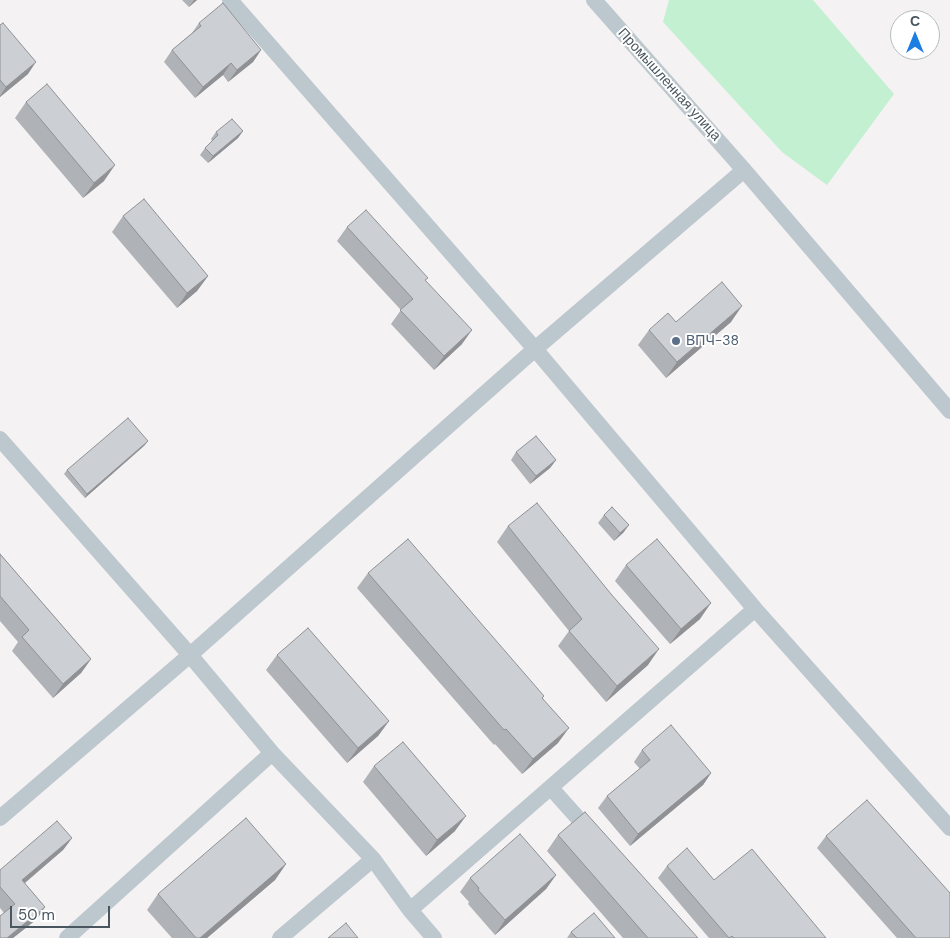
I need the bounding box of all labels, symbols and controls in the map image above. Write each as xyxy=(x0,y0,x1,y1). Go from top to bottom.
north arrow xyxy=(890,10,940,60)
text: С xyxy=(910,12,920,30)
street label: Промышленная улица xyxy=(614,25,724,145)
place label: ВПЧ-38 xyxy=(686,333,739,349)
marker: ВПЧ-38 xyxy=(670,335,682,347)
scale bar xyxy=(12,896,112,928)
text: 50 m xyxy=(18,905,55,925)

